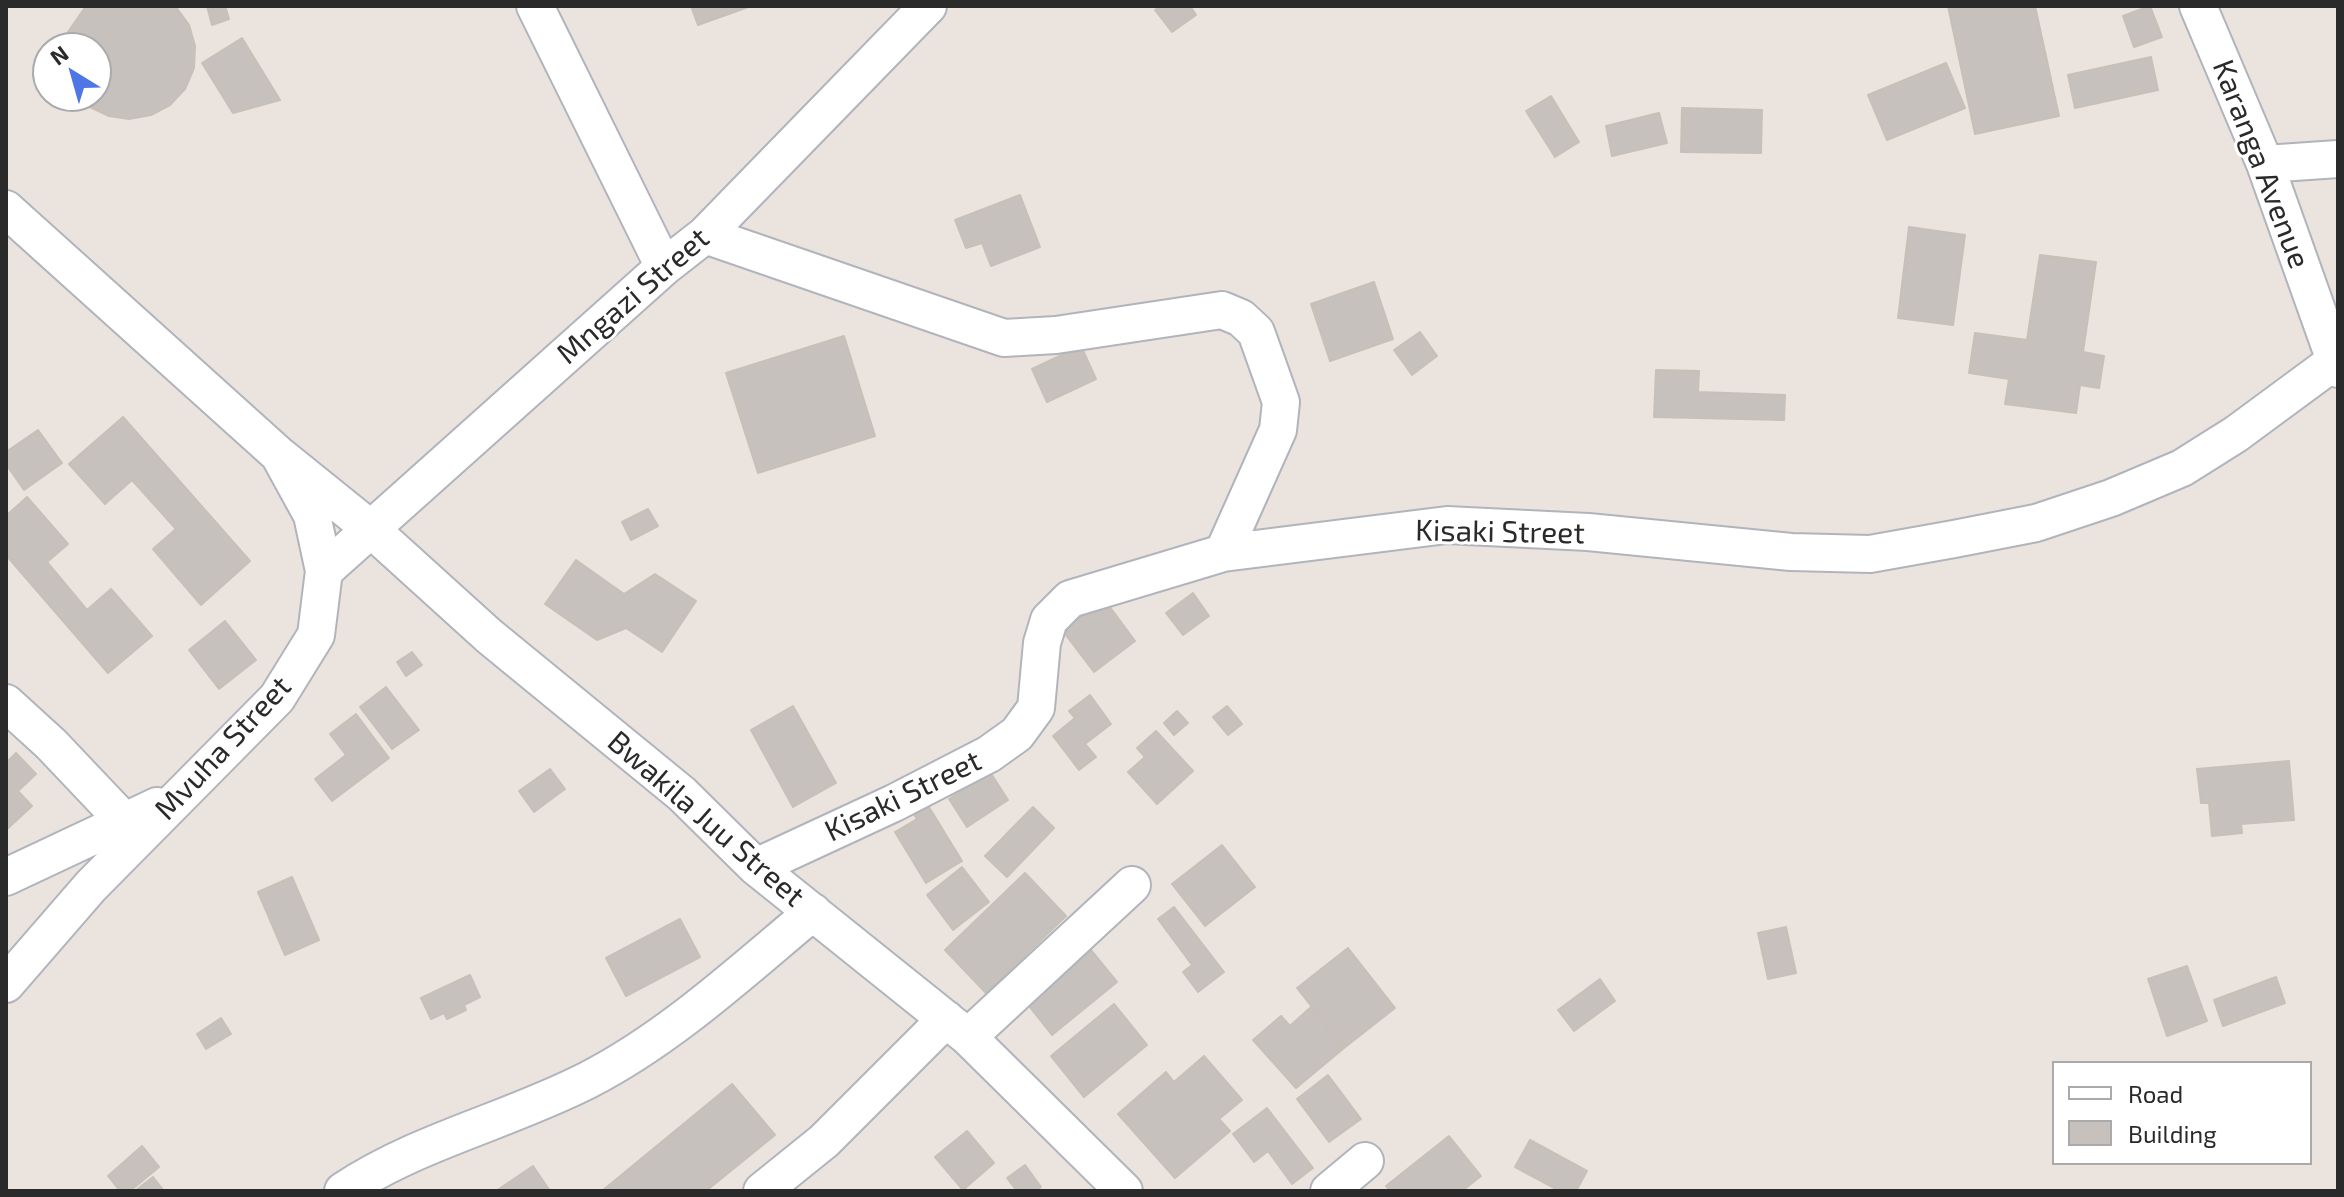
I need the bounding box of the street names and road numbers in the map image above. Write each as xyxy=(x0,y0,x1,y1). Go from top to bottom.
street label: Karanga Avenue xyxy=(2205,55,2317,273)
street label: Mngazi Street xyxy=(550,220,716,372)
street label: Kisaki Street xyxy=(1415,513,1585,551)
street label: Mvuha Street xyxy=(147,669,299,827)
street label: Bwakila Juu Street xyxy=(600,724,812,914)
street label: Kisaki Street xyxy=(819,743,987,849)

